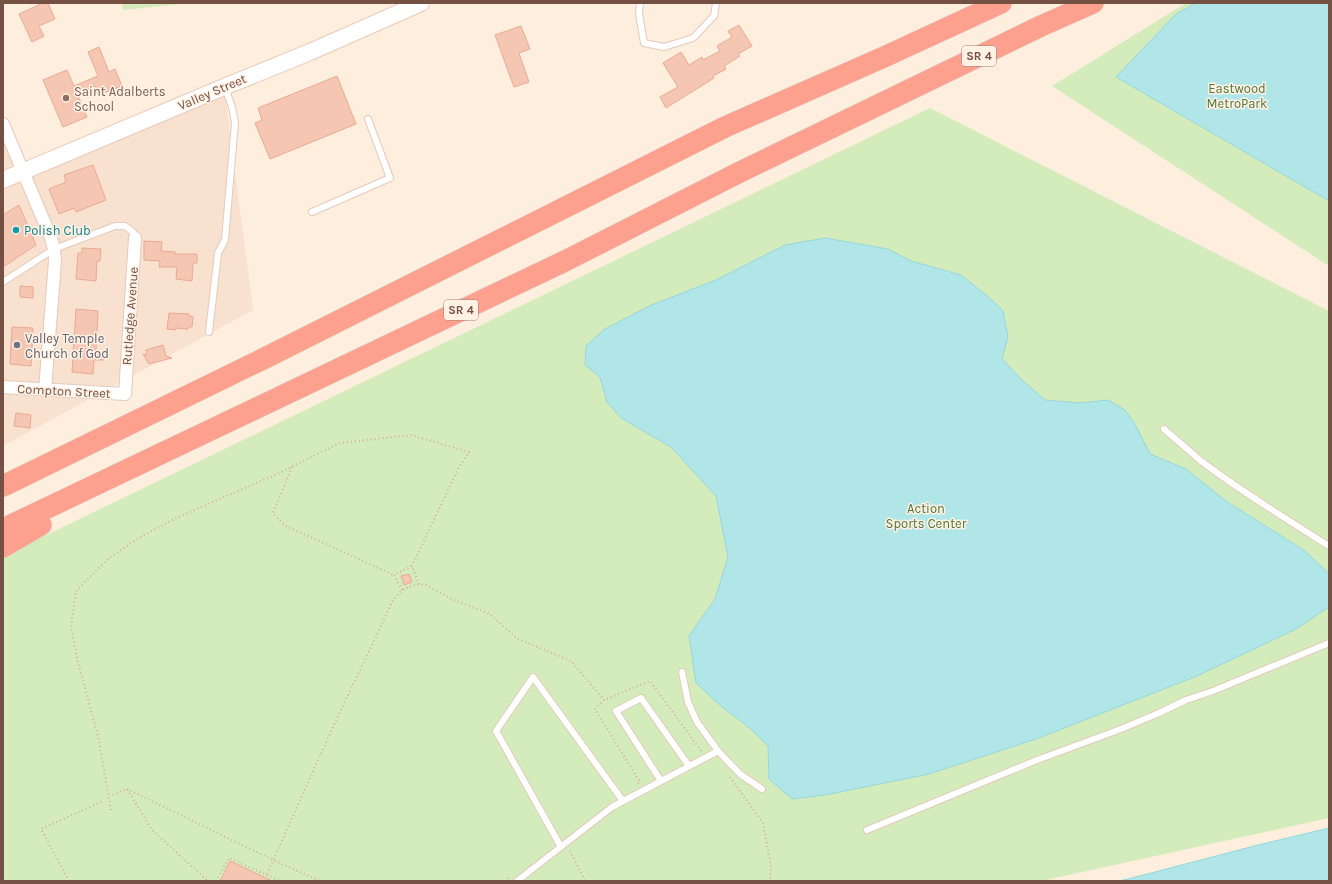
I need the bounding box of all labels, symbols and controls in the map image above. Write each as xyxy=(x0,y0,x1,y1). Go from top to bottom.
road number: SR 4 xyxy=(962,46,996,66)
street label: Valley Street xyxy=(176,71,249,113)
park label: Eastwood MetroPark xyxy=(1207,81,1267,111)
place label: Saint Adalberts School xyxy=(74,84,166,114)
marker: Saint Adalberts School xyxy=(61,93,71,103)
place label: Polish Club xyxy=(24,223,91,238)
marker: Polish Club xyxy=(11,225,21,235)
street label: Rutledge Avenue xyxy=(119,266,141,366)
road number: SR 4 xyxy=(444,300,478,320)
place label: Valley Temple Church of God xyxy=(25,331,109,361)
marker: Valley Temple Church of God xyxy=(12,340,22,350)
street label: Compton Street xyxy=(17,381,111,401)
park label: Action Sports Center xyxy=(886,501,967,531)

